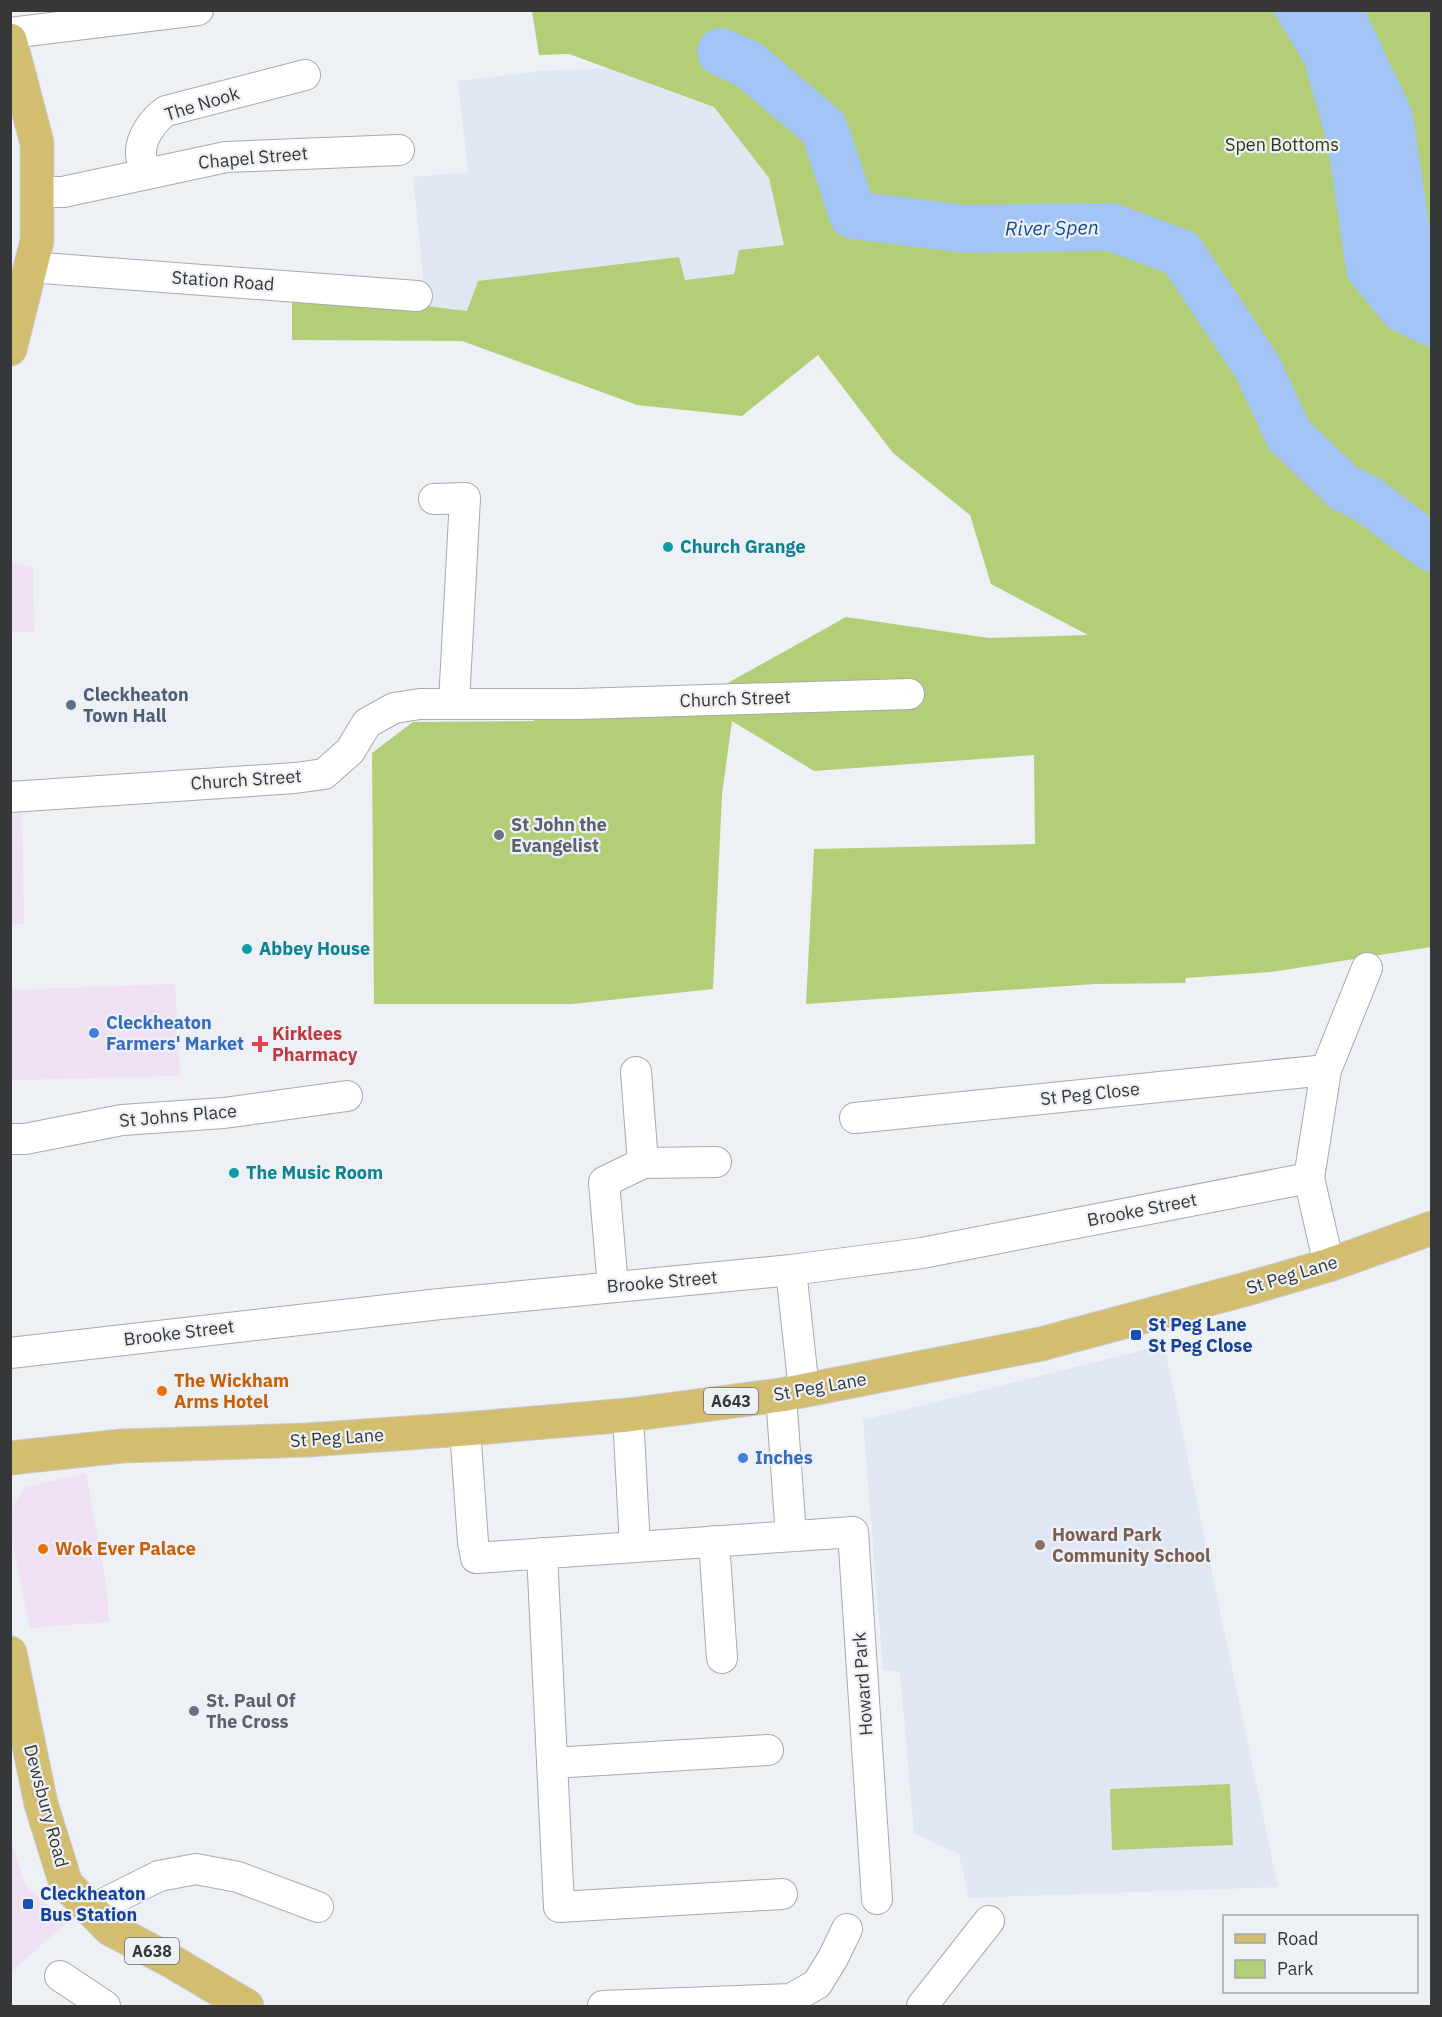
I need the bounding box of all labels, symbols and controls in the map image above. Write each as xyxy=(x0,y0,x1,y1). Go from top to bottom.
street label: The Nook xyxy=(162,81,243,126)
park label: Spen Bottoms xyxy=(1225,133,1339,156)
street label: Chapel Street xyxy=(197,141,309,174)
water label: River Spen xyxy=(1005,213,1099,242)
street label: Station Road xyxy=(171,265,275,296)
place label: Church Grange xyxy=(680,535,806,558)
marker: Church Grange xyxy=(661,540,675,554)
place label: Cleckheaton Town Hall xyxy=(83,683,189,727)
street label: Church Street xyxy=(679,685,791,712)
marker: Cleckheaton Town Hall xyxy=(64,698,78,712)
street label: Church Street xyxy=(190,764,302,795)
place label: St John the Evangelist xyxy=(511,813,607,857)
marker: St John the Evangelist xyxy=(492,828,506,842)
place label: Abbey House xyxy=(259,937,370,960)
marker: Abbey House xyxy=(240,942,254,956)
place label: Cleckheaton Farmers' Market xyxy=(106,1011,244,1055)
place label: Kirklees Pharmacy xyxy=(272,1022,358,1066)
marker: Cleckheaton Farmers' Market xyxy=(87,1026,101,1040)
marker: Kirklees Pharmacy xyxy=(253,1037,267,1051)
street label: St Peg Close xyxy=(1039,1077,1141,1110)
street label: St Johns Place xyxy=(118,1099,238,1132)
place label: The Music Room xyxy=(246,1161,383,1184)
marker: The Music Room xyxy=(227,1166,241,1180)
street label: Brooke Street xyxy=(1085,1188,1199,1231)
street label: St Peg Lane xyxy=(1244,1250,1340,1299)
street label: Brooke Street xyxy=(606,1265,718,1298)
place label: St Peg Lane St Peg Close xyxy=(1148,1313,1253,1357)
street label: Brooke Street xyxy=(122,1314,235,1351)
marker: St Peg Lane St Peg Close xyxy=(1129,1328,1143,1342)
street label: St Peg Lane xyxy=(772,1367,868,1406)
place label: The Wickham Arms Hotel xyxy=(174,1369,289,1413)
marker: The Wickham Arms Hotel xyxy=(155,1384,169,1398)
road number: A643 xyxy=(704,1388,758,1414)
street label: St Peg Lane xyxy=(289,1423,385,1452)
place label: Inches xyxy=(755,1446,813,1469)
marker: Inches xyxy=(736,1451,750,1465)
place label: Howard Park Community School xyxy=(1052,1523,1211,1567)
place label: Wok Ever Palace xyxy=(55,1537,196,1560)
marker: Howard Park Community School xyxy=(1033,1538,1047,1552)
marker: Wok Ever Palace xyxy=(36,1542,50,1556)
street label: Howard Park xyxy=(847,1631,878,1737)
place label: St. Paul Of The Cross xyxy=(206,1689,296,1733)
marker: St. Paul Of The Cross xyxy=(187,1704,201,1718)
street label: Dewsbury Road xyxy=(19,1742,74,1870)
place label: Cleckheaton Bus Station xyxy=(40,1882,146,1926)
marker: Cleckheaton Bus Station xyxy=(21,1897,35,1911)
legend xyxy=(1223,1915,1418,1993)
text: Road xyxy=(1277,1927,1318,1950)
road number: A638 xyxy=(125,1938,179,1964)
text: Park xyxy=(1277,1957,1314,1980)

